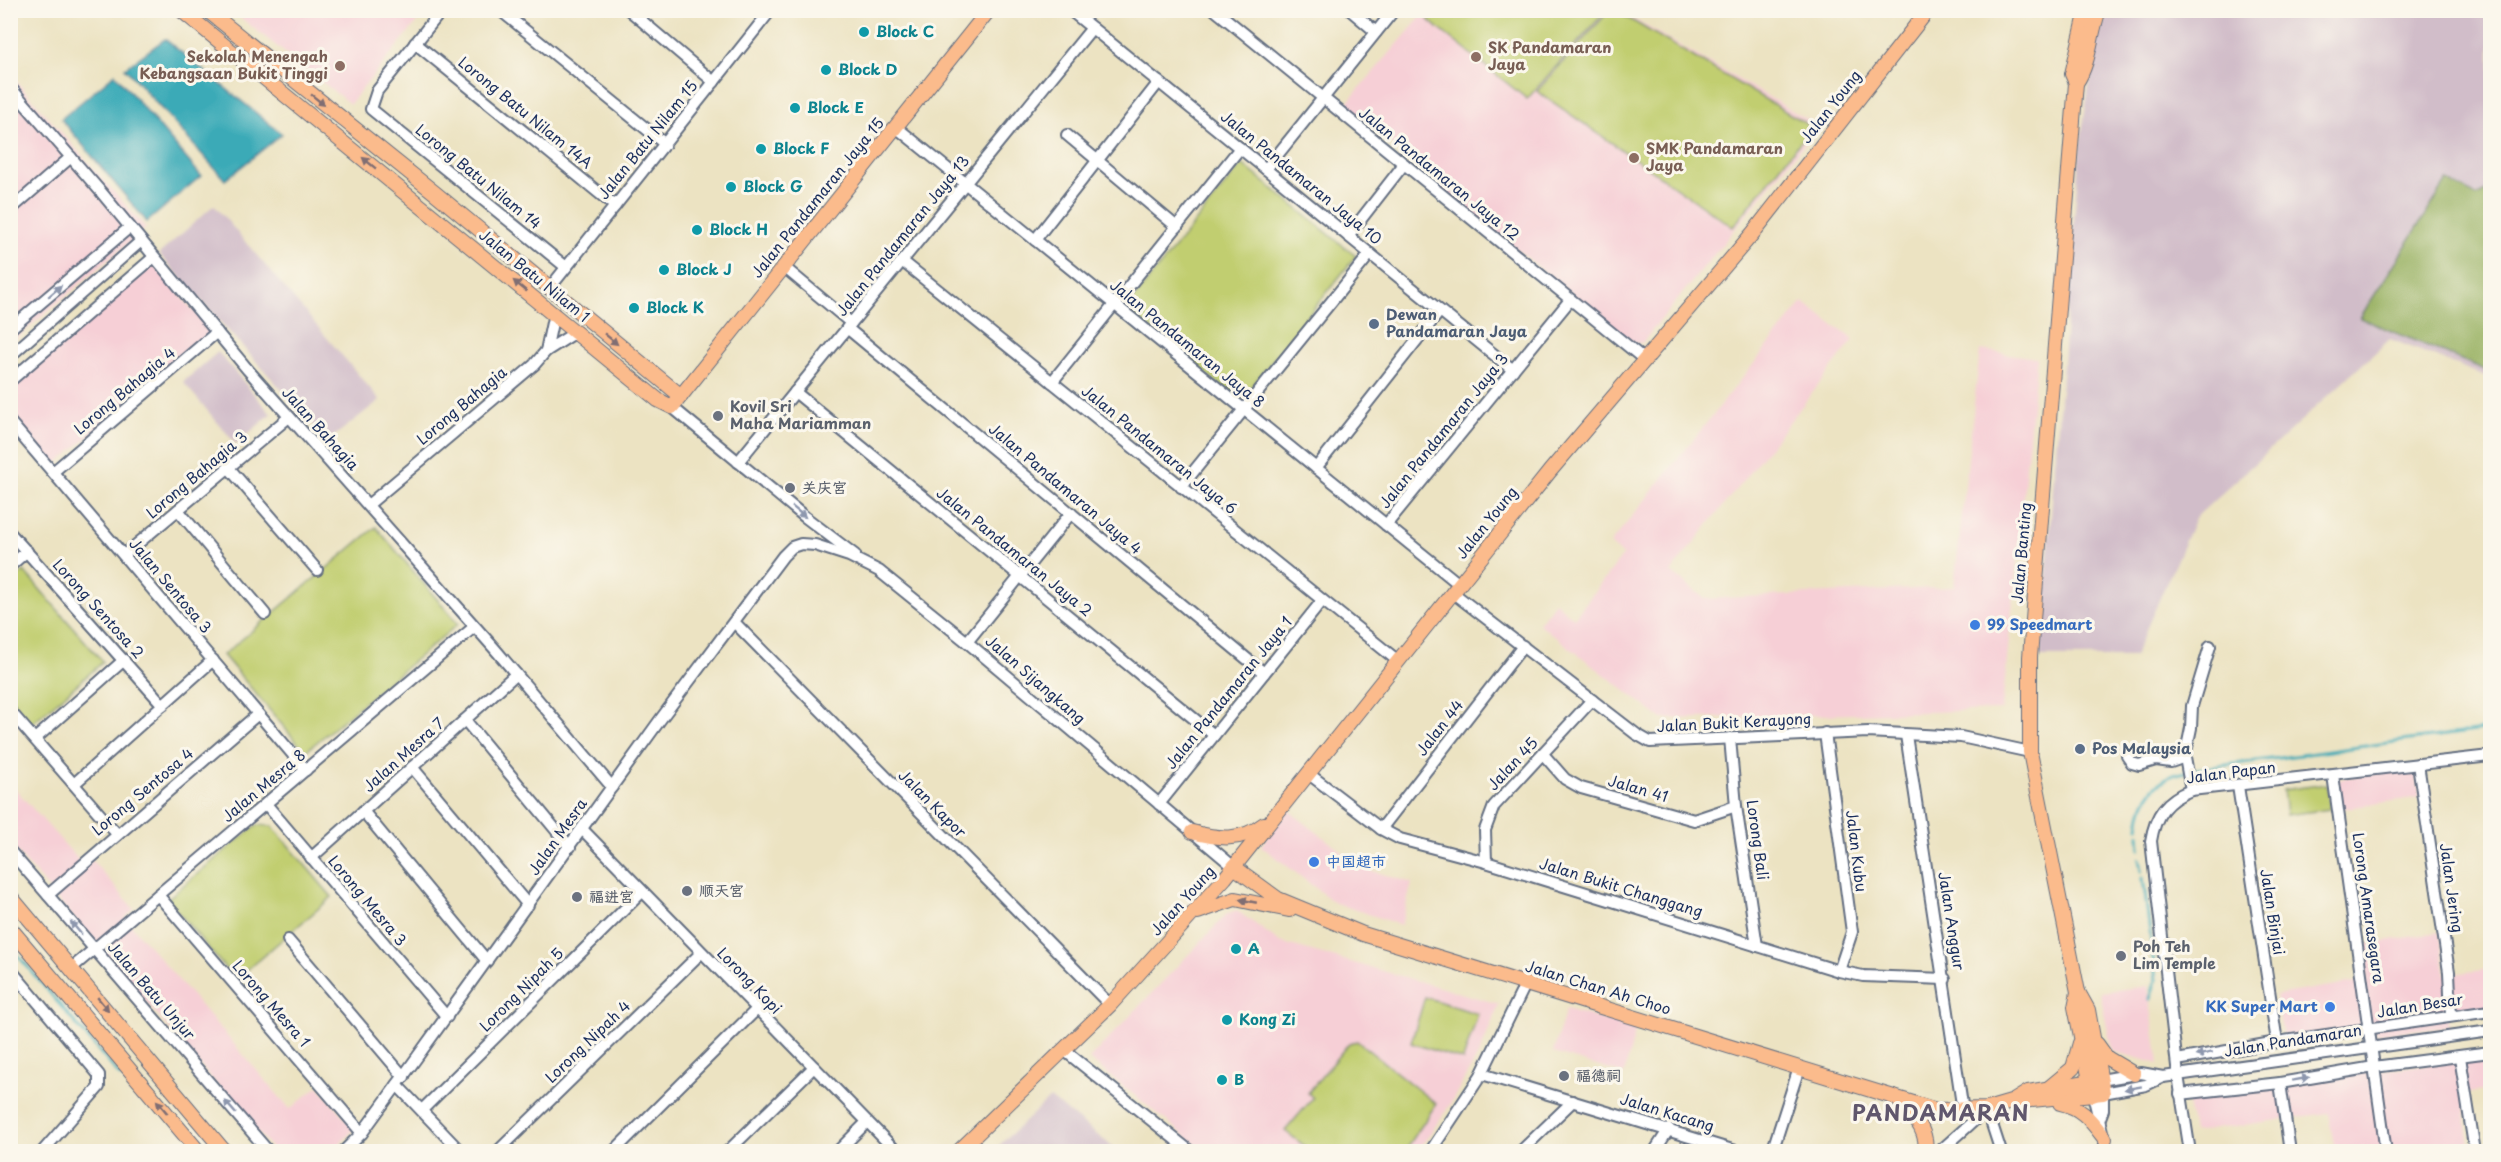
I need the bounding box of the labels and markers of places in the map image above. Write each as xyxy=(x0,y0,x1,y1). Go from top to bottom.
place label: Block C xyxy=(876,19,934,42)
marker: Block C xyxy=(857,25,871,39)
place label: SK Pandamaran Jaya xyxy=(1488,35,1612,75)
place label: Sekolah Menengah Kebangsaan Bukit Tinggi xyxy=(140,44,328,84)
marker: SK Pandamaran Jaya xyxy=(1469,50,1483,64)
place label: Block D xyxy=(838,57,897,80)
marker: Sekolah Menengah Kebangsaan Bukit Tinggi xyxy=(333,59,347,73)
marker: Block D xyxy=(819,63,833,77)
place label: Block E xyxy=(807,95,864,118)
marker: Block E xyxy=(788,101,802,115)
place label: Block F xyxy=(773,136,829,159)
place label: SMK Pandamaran Jaya xyxy=(1646,136,1783,176)
marker: Block F xyxy=(754,142,768,156)
marker: SMK Pandamaran Jaya xyxy=(1627,151,1641,165)
place label: Block G xyxy=(743,174,803,197)
marker: Block G xyxy=(724,180,738,194)
place label: Block H xyxy=(709,217,768,240)
marker: Block H xyxy=(690,223,704,237)
place label: Block J xyxy=(676,257,732,280)
marker: Block J xyxy=(657,263,671,277)
place label: Block K xyxy=(646,295,704,318)
marker: Block K xyxy=(627,301,641,315)
place label: Dewan Pandamaran Jaya xyxy=(1386,302,1528,342)
marker: Dewan Pandamaran Jaya xyxy=(1367,317,1381,331)
place label: Kovil Sri Maha Mariamman xyxy=(730,394,871,434)
marker: Kovil Sri Maha Mariamman xyxy=(711,409,725,423)
place label: 关庆宫 xyxy=(802,475,847,498)
marker: 关庆宫 xyxy=(783,481,797,495)
place label: 99 Speedmart xyxy=(1987,612,2092,635)
marker: 99 Speedmart xyxy=(1968,618,1982,632)
place label: Pos Malaysia xyxy=(2092,736,2191,759)
marker: Pos Malaysia xyxy=(2073,742,2087,756)
place label: 中国超市 xyxy=(1326,849,1386,872)
marker: 中国超市 xyxy=(1307,855,1321,869)
place label: 顺天宫 xyxy=(699,878,744,901)
place label: 福进宫 xyxy=(589,884,634,907)
marker: 顺天宫 xyxy=(680,884,694,898)
marker: 福进宫 xyxy=(570,890,584,904)
place label: Poh Teh Lim Temple xyxy=(2133,934,2216,974)
place label: A xyxy=(1248,936,1260,959)
marker: A xyxy=(1229,942,1243,956)
marker: Poh Teh Lim Temple xyxy=(2114,949,2128,963)
place label: KK Super Mart xyxy=(2205,994,2318,1017)
marker: KK Super Mart xyxy=(2323,1000,2337,1014)
place label: Kong Zi xyxy=(1239,1007,1296,1030)
marker: Kong Zi xyxy=(1220,1013,1234,1027)
place label: 福德祠 xyxy=(1576,1063,1621,1086)
place label: B xyxy=(1234,1067,1244,1090)
marker: 福德祠 xyxy=(1557,1069,1571,1083)
marker: B xyxy=(1215,1073,1229,1087)

